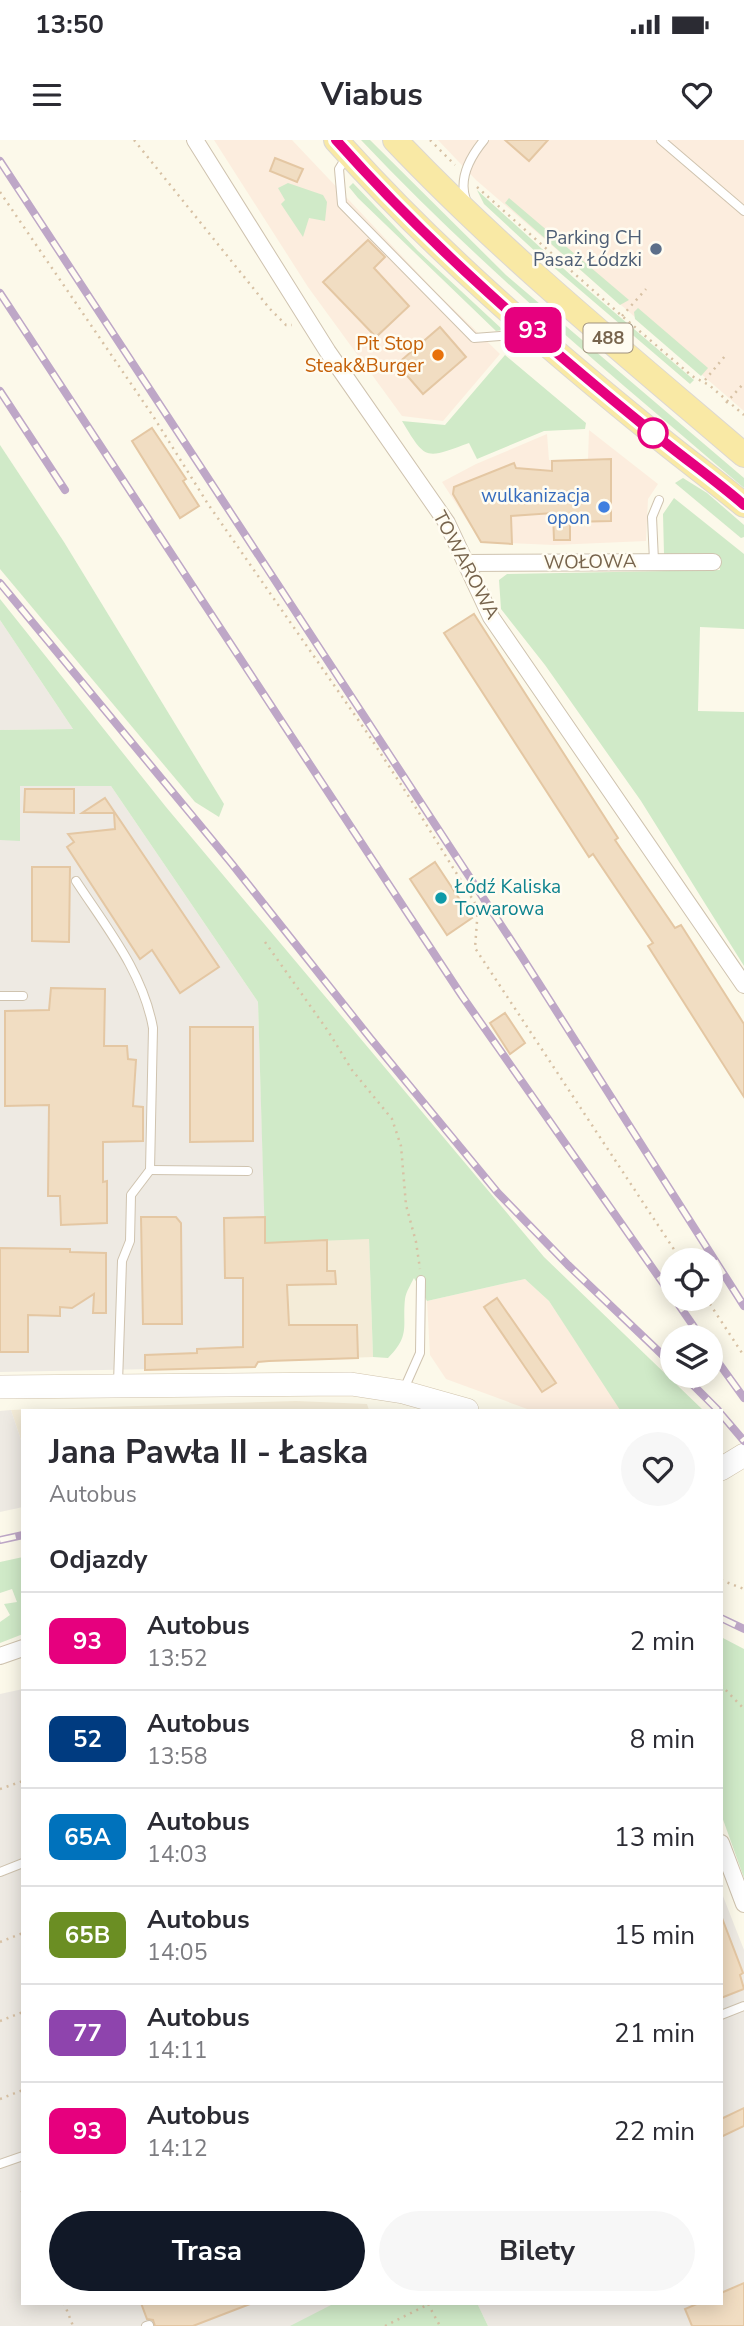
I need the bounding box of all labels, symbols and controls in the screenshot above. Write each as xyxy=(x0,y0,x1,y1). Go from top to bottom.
text: 13:50 xyxy=(35,7,104,42)
text: Viabus xyxy=(321,73,423,116)
icon: menu xyxy=(28,76,66,114)
icon: heart xyxy=(678,76,716,114)
place label: Parking CH Pasaż Łódzki xyxy=(533,225,642,273)
marker: Parking CH Pasaż Łódzki xyxy=(648,241,664,257)
line badge: 93 xyxy=(502,307,564,353)
text: 93 xyxy=(519,314,547,346)
road number: 488 xyxy=(584,323,632,352)
place label: Pit Stop Steak&Burger xyxy=(305,331,424,379)
marker: Pit Stop Steak&Burger xyxy=(430,347,446,363)
unlabelled marker xyxy=(638,418,668,448)
place label: wulkanizacja opon xyxy=(481,483,590,531)
marker: wulkanizacja opon xyxy=(596,499,612,515)
street label: TOWAROWA xyxy=(427,506,506,624)
street label: WOŁOWA xyxy=(543,548,637,576)
place label: Łódź Kaliska Towarowa xyxy=(454,874,561,922)
marker: Łódź Kaliska Towarowa xyxy=(433,890,449,906)
map controls xyxy=(660,1248,723,1388)
button: locate xyxy=(660,1248,723,1311)
button: layers xyxy=(660,1325,723,1388)
text: Jana Pawła II - Łaska xyxy=(49,1430,368,1475)
button: heart xyxy=(621,1432,695,1506)
text: Autobus xyxy=(49,1479,137,1510)
text: Odjazdy xyxy=(49,1542,147,1577)
text: Autobus xyxy=(147,1608,250,1643)
text: 2 min xyxy=(630,1624,695,1659)
text: 93 xyxy=(73,1625,102,1657)
text: 13:52 xyxy=(147,1643,207,1674)
text: Autobus xyxy=(147,1706,250,1741)
text: 8 min xyxy=(630,1722,695,1757)
text: 52 xyxy=(73,1723,102,1755)
text: 13:58 xyxy=(147,1741,207,1772)
text: Autobus xyxy=(147,1804,250,1839)
text: 13 min xyxy=(614,1820,695,1855)
text: 65A xyxy=(64,1821,111,1853)
text: 14:03 xyxy=(147,1839,207,1870)
text: Autobus xyxy=(147,1902,250,1937)
text: 15 min xyxy=(614,1918,695,1953)
text: 65B xyxy=(65,1919,110,1951)
text: 14:05 xyxy=(147,1937,207,1968)
text: Autobus xyxy=(147,2000,250,2035)
text: 21 min xyxy=(614,2016,695,2051)
text: 77 xyxy=(73,2017,102,2049)
text: 14:11 xyxy=(147,2035,207,2066)
text: Autobus xyxy=(147,2098,250,2133)
text: 22 min xyxy=(614,2114,695,2149)
text: 93 xyxy=(73,2115,102,2147)
text: 14:12 xyxy=(147,2133,207,2164)
button: Trasa xyxy=(49,2211,365,2291)
button: Bilety xyxy=(379,2211,695,2291)

